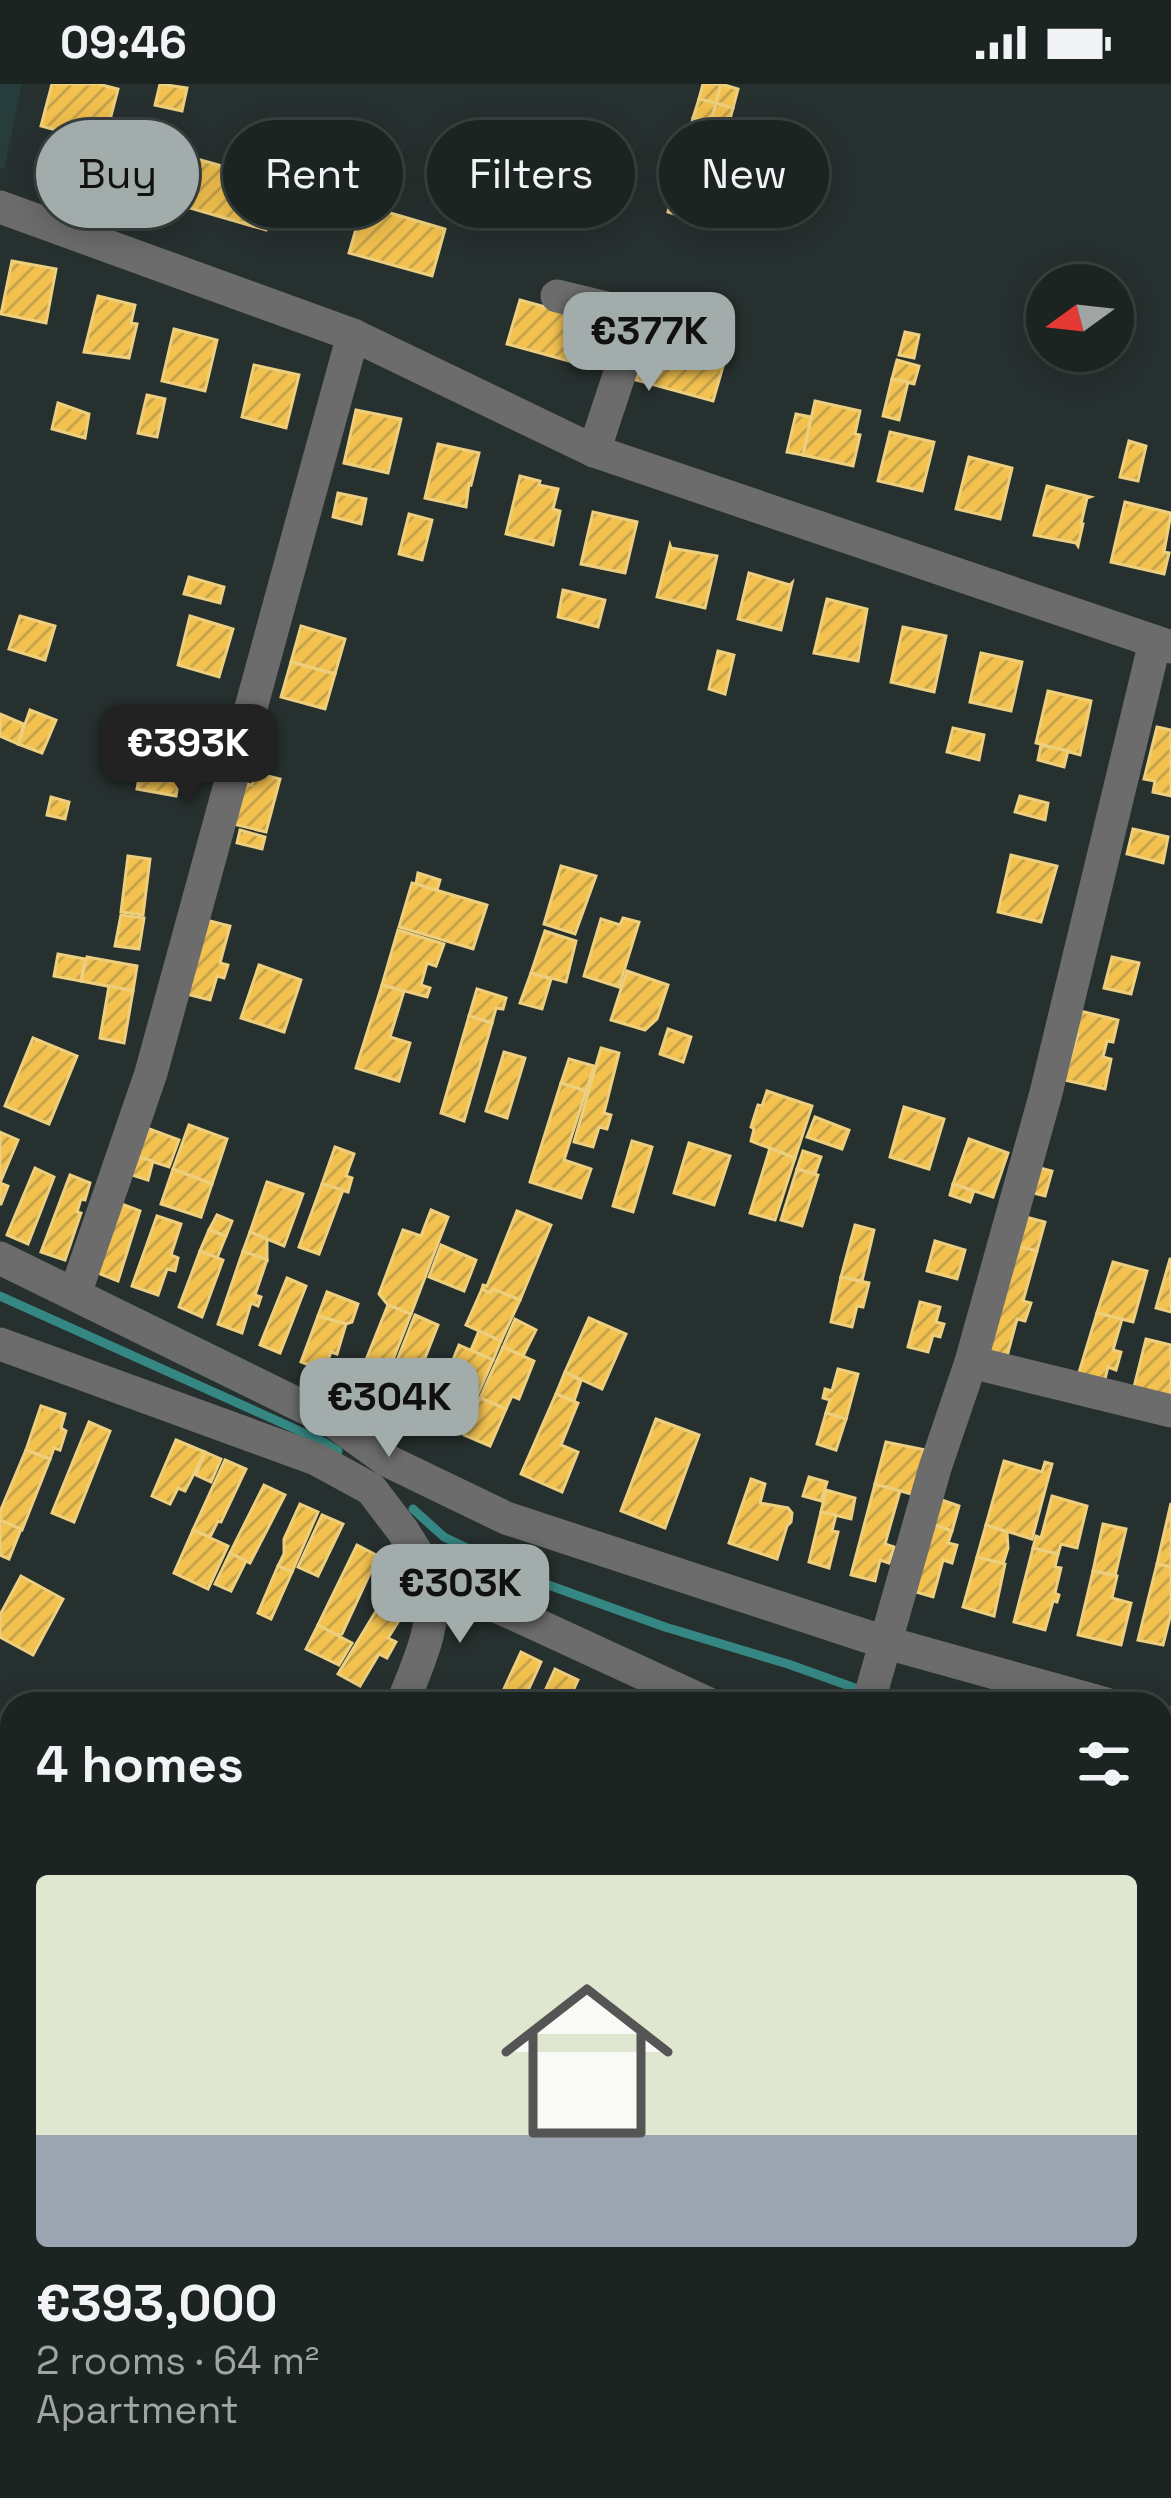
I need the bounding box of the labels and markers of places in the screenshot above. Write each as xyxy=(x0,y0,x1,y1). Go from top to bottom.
pin: €377K xyxy=(565,292,733,394)
pin: €393K xyxy=(104,704,272,806)
pin: €304K xyxy=(305,1358,473,1460)
pin: €303K xyxy=(376,1544,544,1646)

